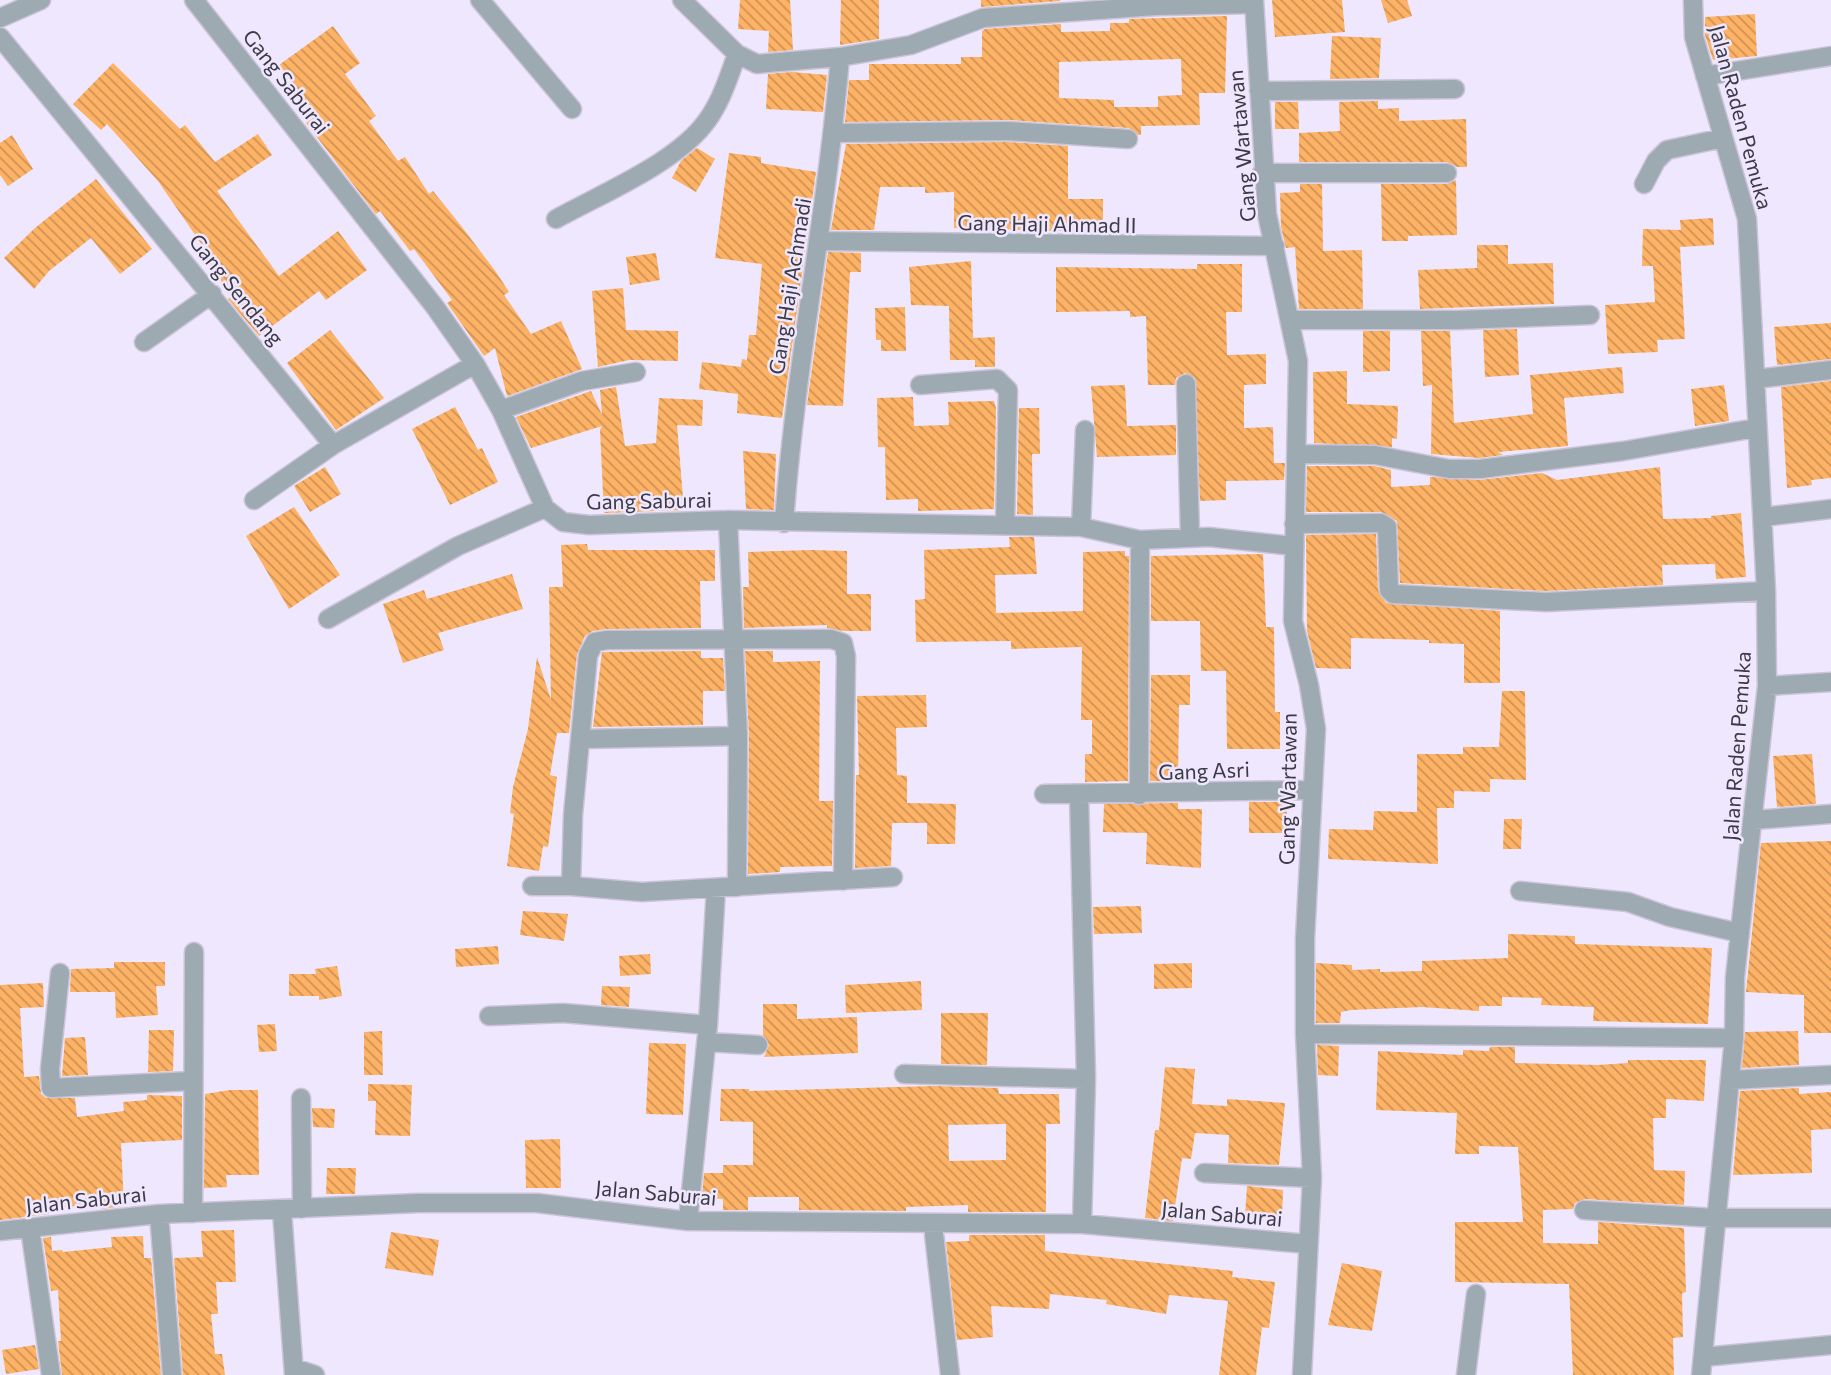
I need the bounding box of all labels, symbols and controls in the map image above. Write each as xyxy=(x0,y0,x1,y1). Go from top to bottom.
street label: Jalan Raden Pemuka xyxy=(1705,22,1779,212)
street label: Gang Saburai xyxy=(238,24,336,138)
street label: Gang Wartawan xyxy=(1222,69,1260,223)
street label: Gang Haji Achmadi xyxy=(763,196,815,376)
street label: Gang Haji Ahmad II xyxy=(957,209,1137,237)
street label: Gang Sendang xyxy=(185,228,289,350)
street label: Gang Saburai xyxy=(586,486,712,514)
street label: Jalan Raden Pemuka xyxy=(1717,650,1755,842)
street label: Gang Wartawan xyxy=(1273,713,1301,865)
street label: Gang Asri xyxy=(1158,756,1250,784)
street label: Jalan Saburai xyxy=(594,1174,718,1210)
street label: Jalan Saburai xyxy=(24,1180,148,1218)
street label: Jalan Saburai xyxy=(1160,1195,1284,1231)

